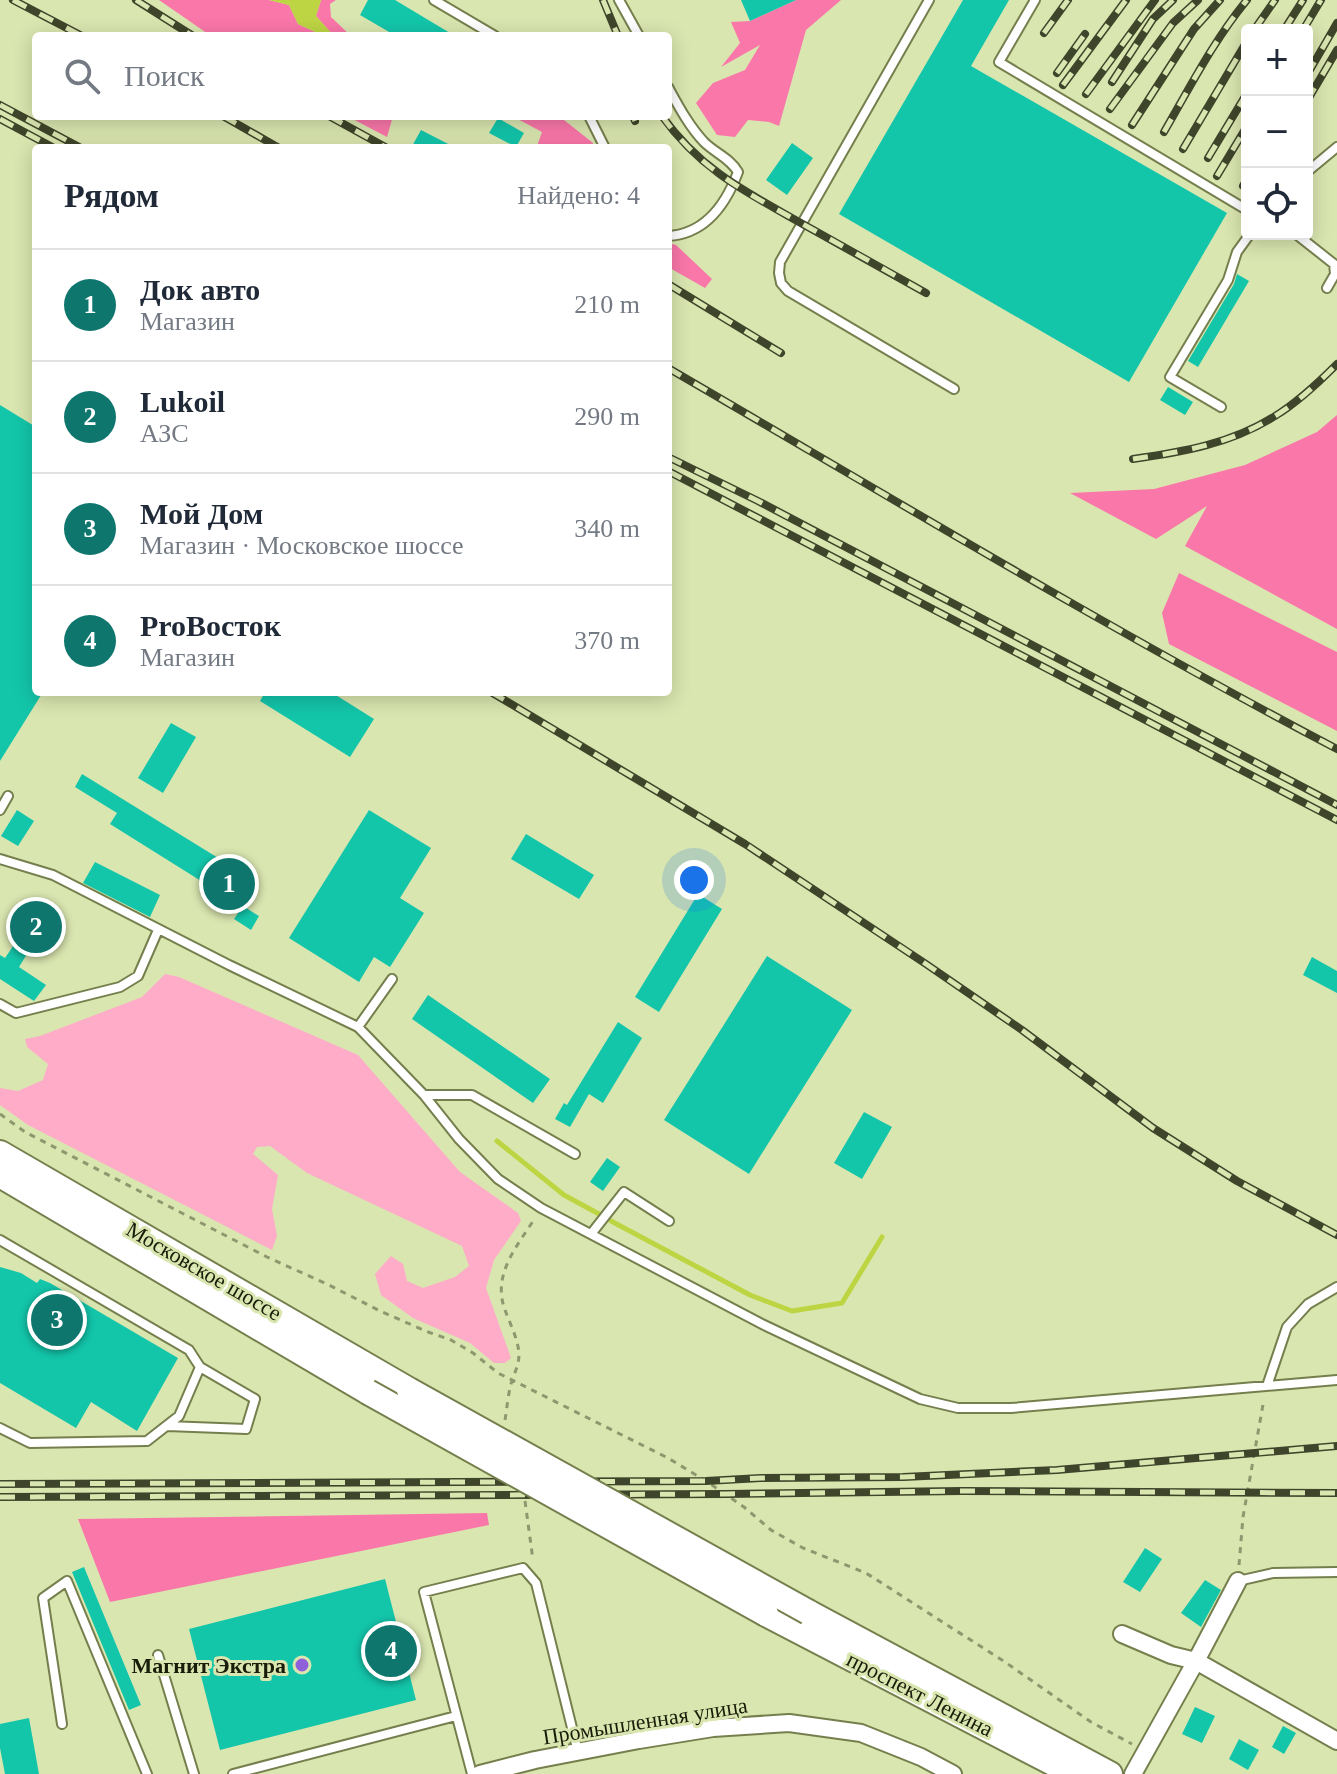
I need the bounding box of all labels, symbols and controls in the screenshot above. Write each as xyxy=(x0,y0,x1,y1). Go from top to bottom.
map controls xyxy=(1241,24,1313,240)
button: + xyxy=(1241,24,1313,96)
search box xyxy=(32,32,672,120)
icon: search xyxy=(60,54,104,98)
text: Поиск xyxy=(124,59,205,92)
button: − xyxy=(1241,96,1313,168)
button: locate xyxy=(1241,168,1313,240)
text: Рядом xyxy=(64,177,159,214)
text: Найдено: 4 xyxy=(517,181,640,210)
text: Док авто xyxy=(140,273,260,306)
text: 1 xyxy=(84,290,97,319)
text: 210 m xyxy=(574,290,640,319)
text: Магазин xyxy=(140,307,235,336)
text: Lukoil xyxy=(140,385,225,418)
text: 2 xyxy=(84,402,97,431)
text: 290 m xyxy=(574,402,640,431)
text: АЗС xyxy=(140,419,189,448)
text: Мой Дом xyxy=(140,497,263,530)
text: 3 xyxy=(84,514,97,543)
text: 340 m xyxy=(574,514,640,543)
text: Магазин · Московское шоссе xyxy=(140,531,464,560)
text: ProВосток xyxy=(140,609,281,642)
text: 4 xyxy=(84,626,97,655)
text: 370 m xyxy=(574,626,640,655)
text: Магазин xyxy=(140,643,235,672)
pin: 1 xyxy=(203,854,255,914)
your location xyxy=(674,860,714,900)
pin: 2 xyxy=(10,897,62,957)
street label: Московское шоссе xyxy=(122,1216,286,1326)
pin: 3 xyxy=(31,1290,83,1350)
pin: 4 xyxy=(365,1621,417,1681)
street label: проспект Ленина xyxy=(843,1646,997,1742)
place label: Магнит Экстра xyxy=(131,1653,286,1678)
marker: Магнит Экстра xyxy=(293,1656,311,1674)
street label: Промышленная улица xyxy=(541,1692,749,1750)

